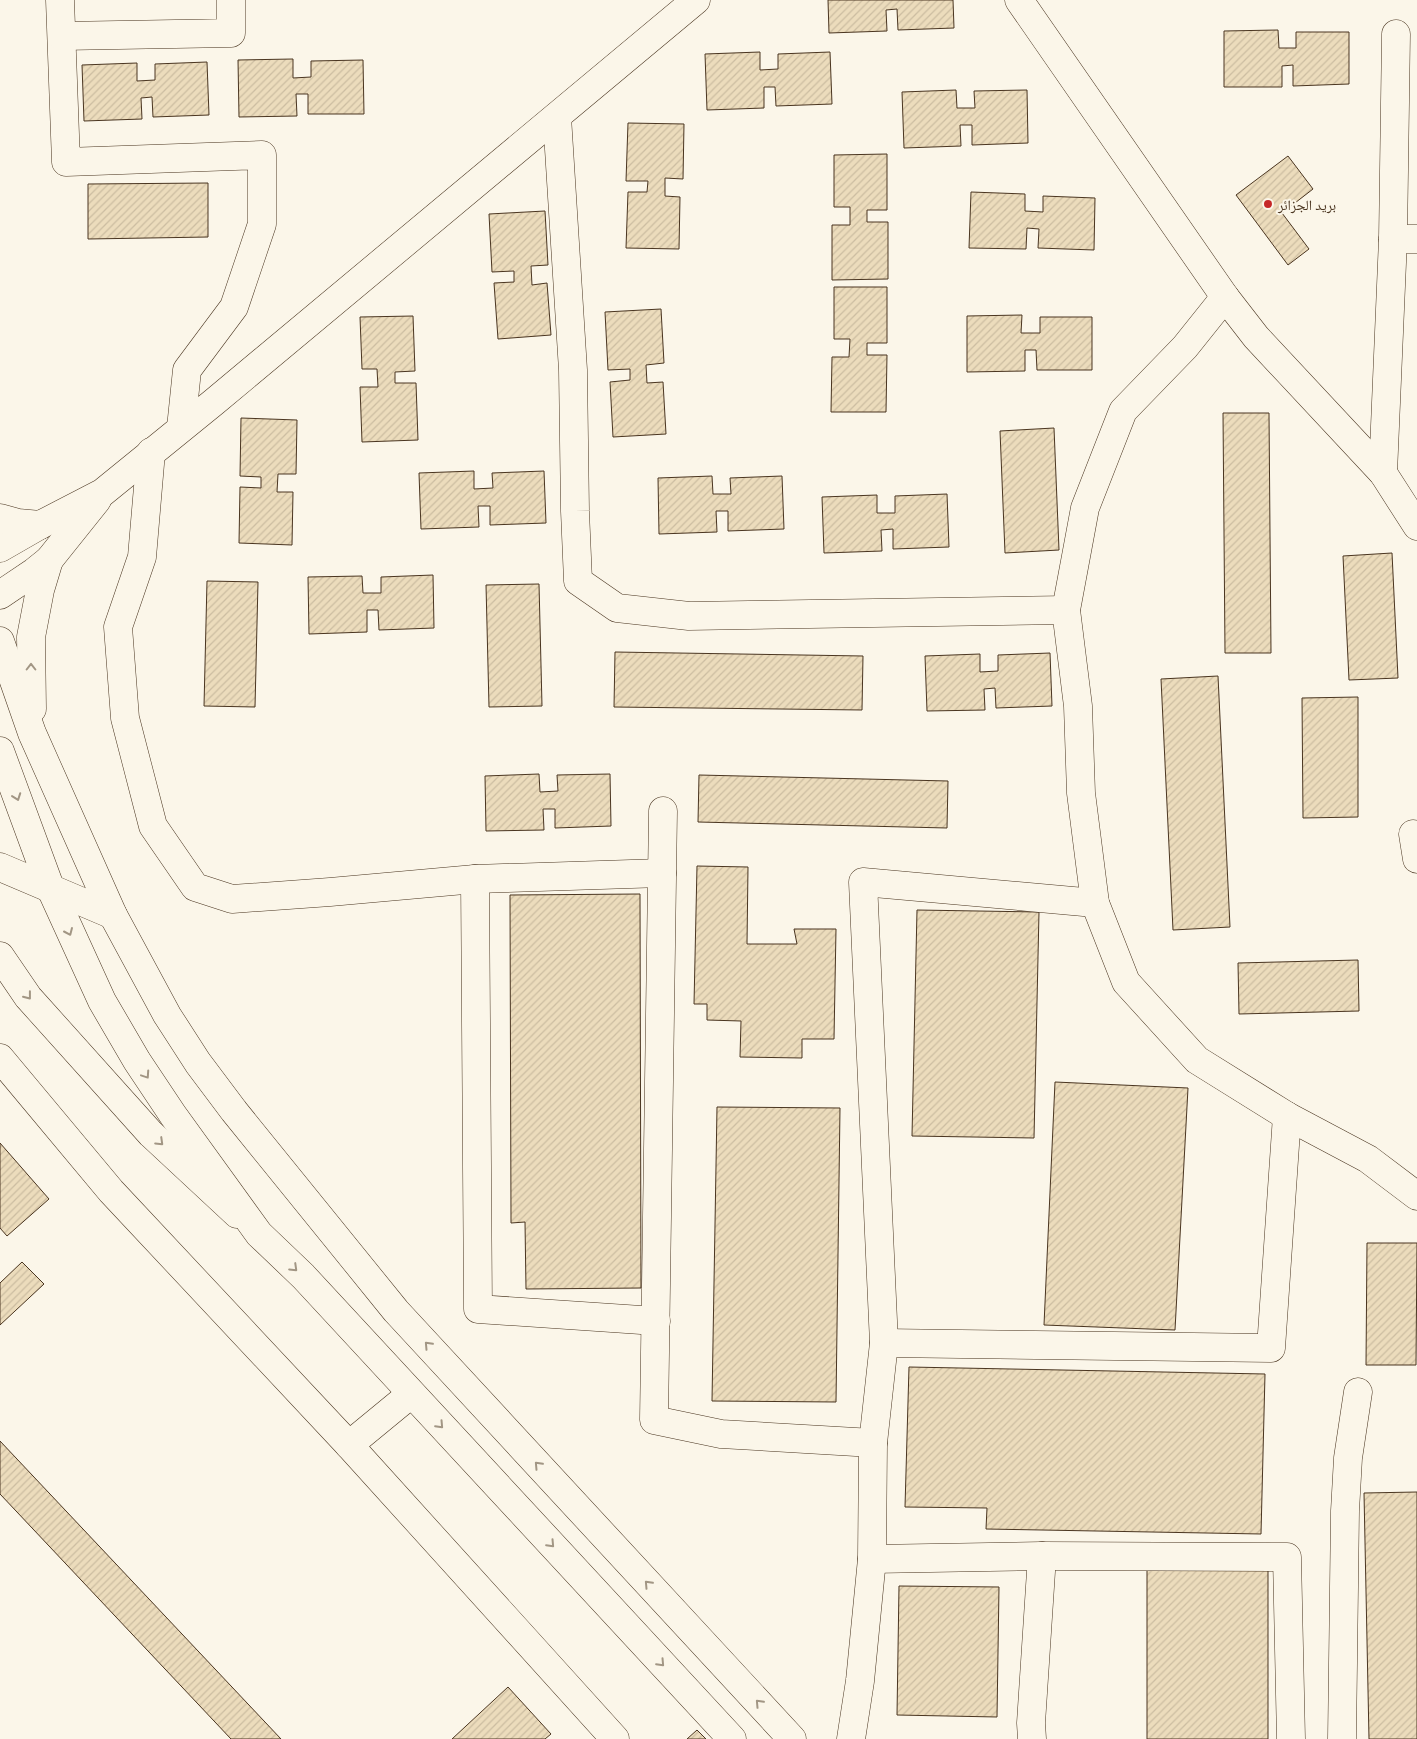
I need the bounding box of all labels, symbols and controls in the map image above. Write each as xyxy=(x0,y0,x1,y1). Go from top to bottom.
place label: بريد الجزائر xyxy=(1277,196,1336,214)
marker: بريد الجزائر xyxy=(1262,198,1274,210)
one-way arrow xyxy=(26,662,36,670)
one-way arrow xyxy=(11,792,21,801)
one-way arrow xyxy=(63,927,74,936)
one-way arrow xyxy=(22,990,31,1000)
one-way arrow xyxy=(140,1069,149,1078)
one-way arrow xyxy=(154,1137,163,1146)
one-way arrow xyxy=(288,1262,297,1271)
one-way arrow xyxy=(425,1342,434,1351)
one-way arrow xyxy=(434,1420,443,1429)
one-way arrow xyxy=(535,1461,544,1470)
one-way arrow xyxy=(545,1539,554,1548)
one-way arrow xyxy=(645,1580,654,1589)
one-way arrow xyxy=(655,1658,664,1667)
one-way arrow xyxy=(756,1700,765,1709)

